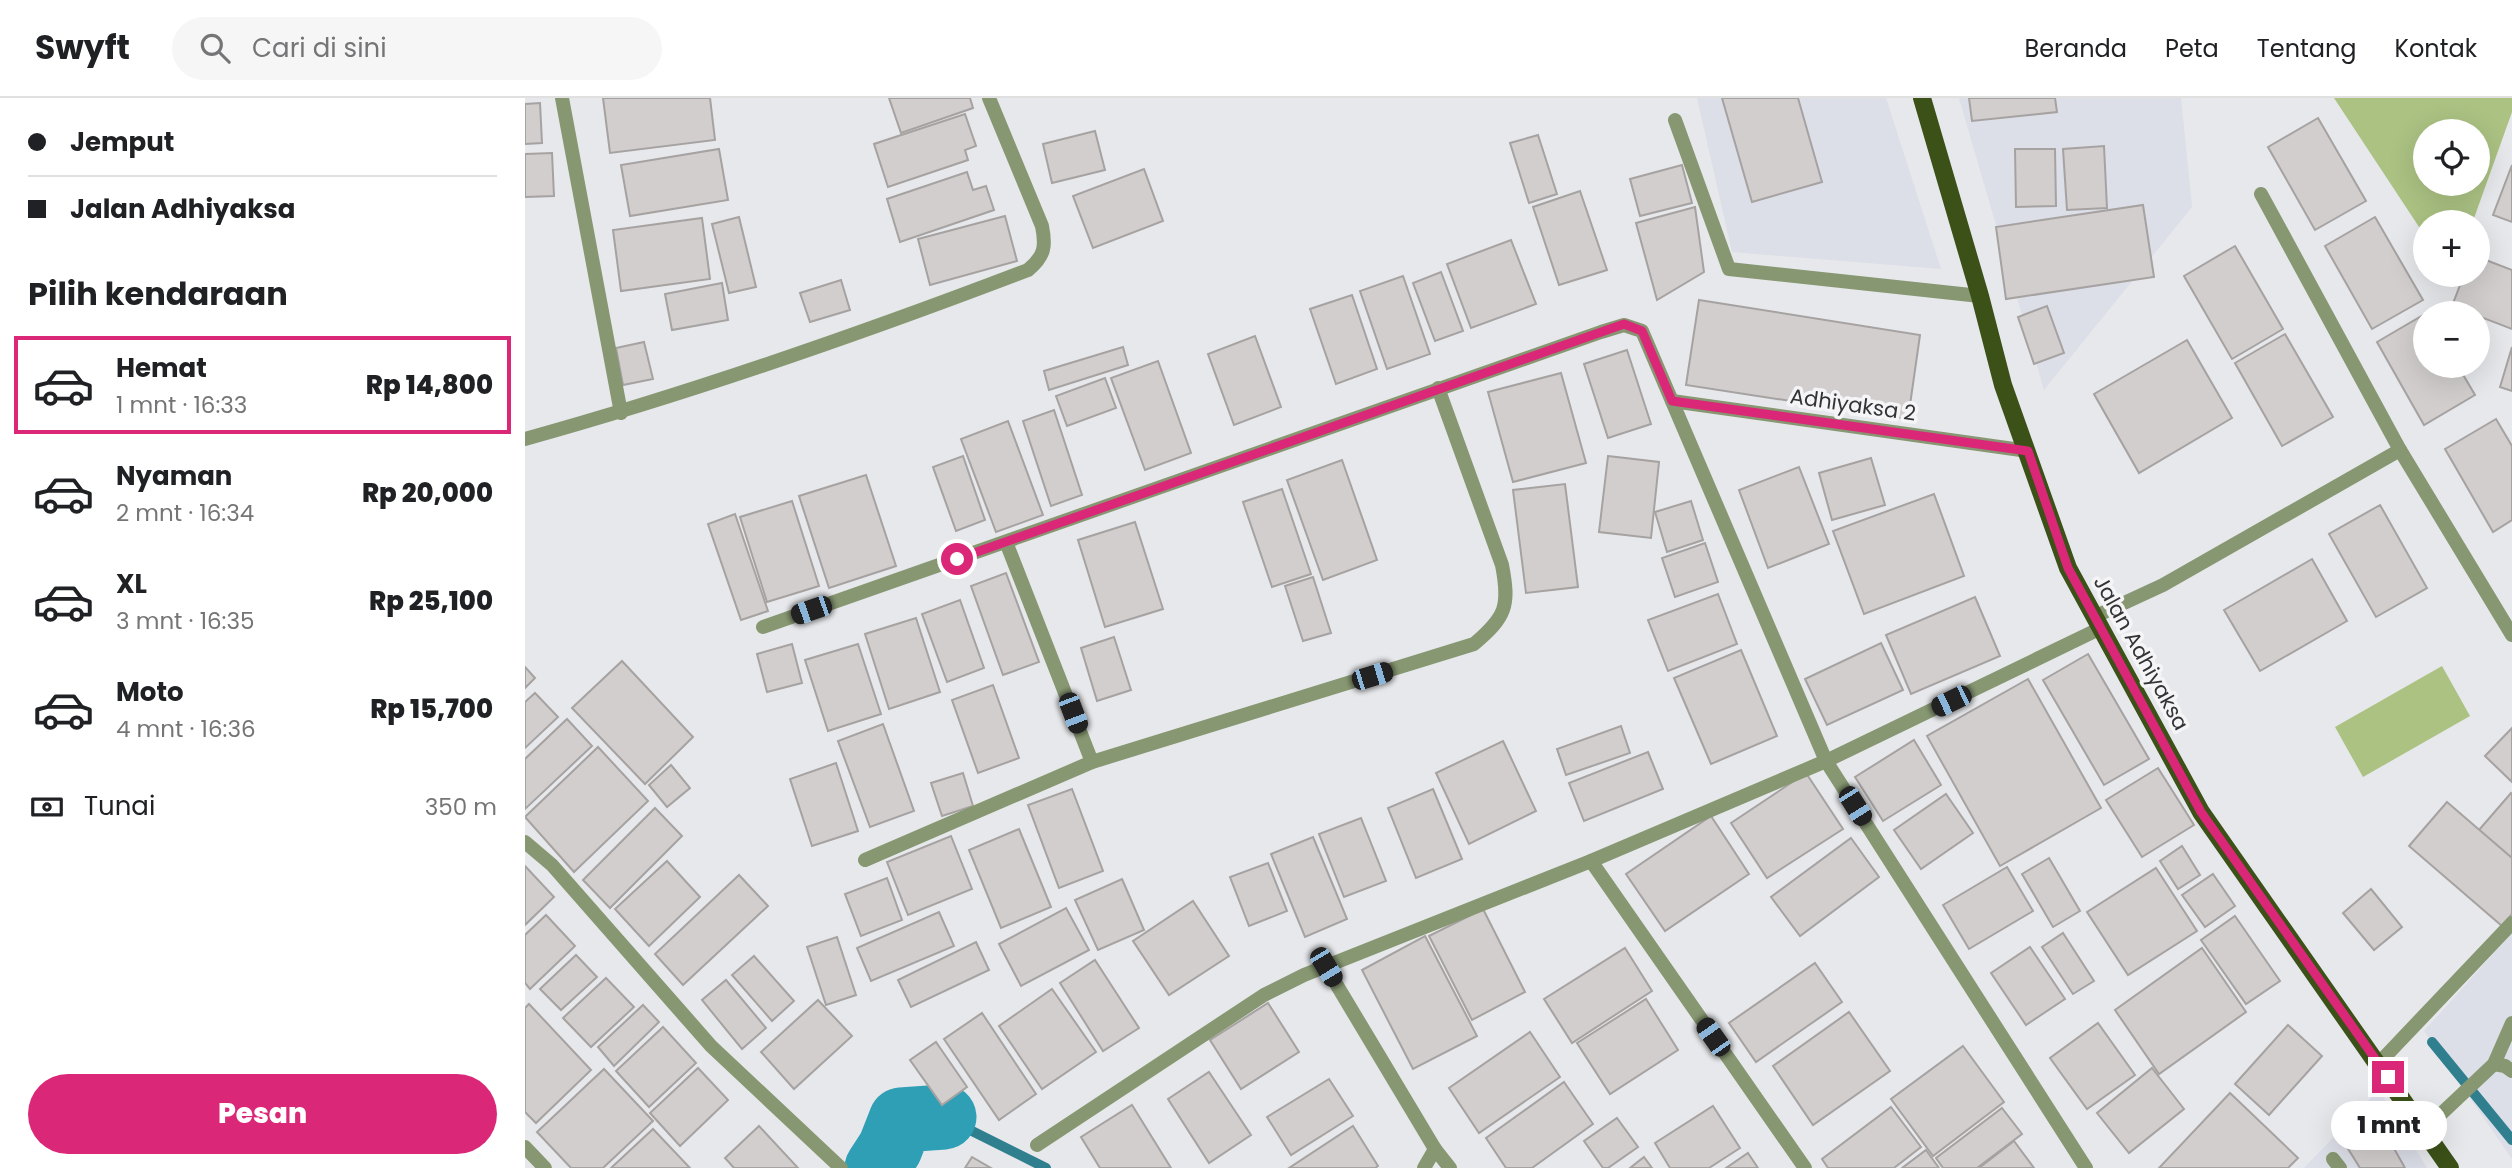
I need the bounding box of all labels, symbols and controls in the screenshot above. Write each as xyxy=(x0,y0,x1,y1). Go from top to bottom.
search box xyxy=(172,17,662,80)
text: Swyft xyxy=(35,24,130,71)
icon: search xyxy=(196,29,234,67)
text: Cari di sini xyxy=(252,30,387,66)
text: Beranda xyxy=(2024,32,2127,65)
text: Peta xyxy=(2165,32,2219,65)
text: Tentang xyxy=(2257,32,2357,65)
text: Kontak xyxy=(2395,32,2477,65)
map controls xyxy=(2413,119,2490,378)
button: locate xyxy=(2413,119,2490,196)
text: Jemput xyxy=(70,124,174,160)
text: Jalan Adhiyaksa xyxy=(70,191,295,227)
button: + xyxy=(2413,210,2490,287)
text: Pilih kendaraan xyxy=(28,271,288,316)
button: − xyxy=(2413,301,2490,378)
text: Hemat xyxy=(116,350,207,386)
icon: car xyxy=(32,354,95,417)
text: Rp 14,800 xyxy=(366,367,493,403)
street label: Adhiyaksa 2 xyxy=(1788,381,1918,428)
text: 1 mnt · 16:33 xyxy=(116,389,247,421)
text: Nyaman xyxy=(116,458,232,494)
icon: car xyxy=(32,462,95,525)
text: Rp 20,000 xyxy=(362,475,493,511)
text: 2 mnt · 16:34 xyxy=(116,497,254,529)
route start xyxy=(941,543,973,575)
text: XL xyxy=(116,566,147,602)
icon: car xyxy=(32,570,95,633)
street label: Jalan Adhiyaksa xyxy=(2087,570,2196,735)
text: Rp 25,100 xyxy=(369,583,493,619)
car xyxy=(788,593,835,627)
text: 3 mnt · 16:35 xyxy=(116,605,254,637)
car xyxy=(1349,660,1396,692)
text: Moto xyxy=(116,674,184,710)
icon: car xyxy=(32,678,95,741)
car xyxy=(1928,682,1975,720)
car xyxy=(1056,690,1091,736)
text: Rp 15,700 xyxy=(370,691,493,727)
text: 4 mnt · 16:36 xyxy=(116,713,256,745)
car xyxy=(1835,783,1876,829)
icon: cash xyxy=(28,788,66,826)
text: Tunai xyxy=(84,788,155,824)
text: 350 m xyxy=(425,791,497,823)
car xyxy=(1307,944,1346,990)
car xyxy=(1693,1014,1734,1060)
route end xyxy=(2372,1061,2404,1093)
button: Pesan xyxy=(28,1074,497,1154)
callout: 1 mnt xyxy=(2330,1102,2446,1150)
text: 1 mnt xyxy=(2357,1109,2421,1141)

